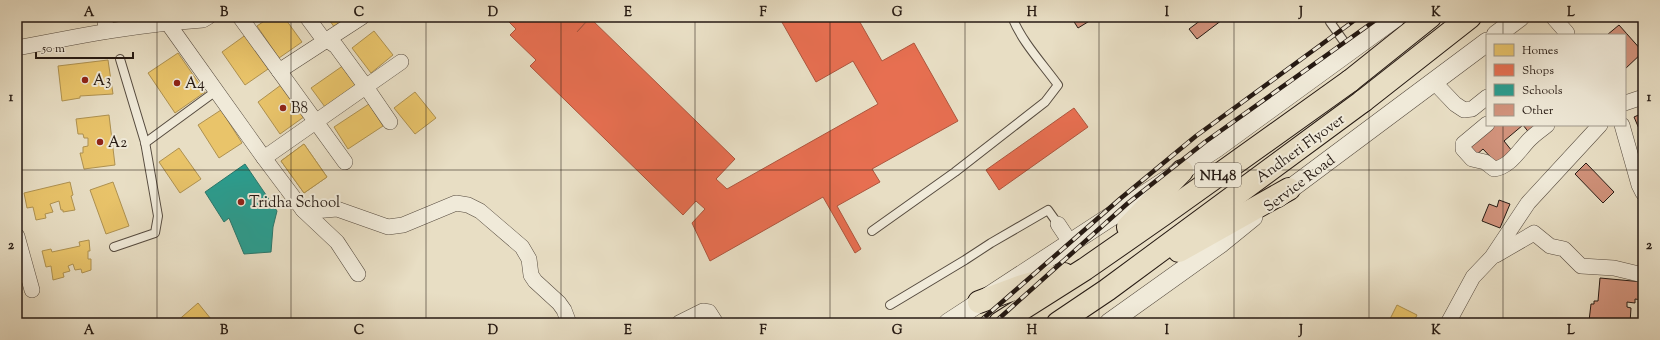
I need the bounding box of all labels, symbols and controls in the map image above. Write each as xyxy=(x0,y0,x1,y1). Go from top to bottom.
text: A xyxy=(84,4,95,22)
text: B xyxy=(220,4,229,22)
text: C xyxy=(354,4,364,22)
text: D xyxy=(488,4,498,22)
text: E xyxy=(624,4,632,22)
text: F xyxy=(759,4,767,22)
text: G xyxy=(892,4,903,22)
text: H xyxy=(1027,4,1038,22)
text: I xyxy=(1165,4,1170,22)
text: J xyxy=(1298,4,1303,22)
text: K xyxy=(1431,4,1441,22)
text: L xyxy=(1567,4,1575,22)
scale bar xyxy=(36,34,133,60)
legend xyxy=(1486,34,1626,126)
text: 50 m xyxy=(41,40,65,58)
text: Homes xyxy=(1522,42,1558,60)
text: Shops xyxy=(1522,62,1554,80)
place label: A3 xyxy=(93,71,111,92)
place label: A4 xyxy=(185,74,205,95)
marker: A3 xyxy=(80,75,90,85)
marker: A4 xyxy=(172,78,182,88)
text: Schools xyxy=(1522,82,1563,100)
text: 1 xyxy=(9,89,14,107)
text: 1 xyxy=(1647,89,1652,107)
place label: B8 xyxy=(291,99,308,120)
text: Other xyxy=(1522,102,1554,120)
marker: B8 xyxy=(278,103,288,113)
street label: Andheri Flyover xyxy=(1252,110,1350,189)
place label: A2 xyxy=(108,133,127,154)
marker: A2 xyxy=(95,137,105,147)
street label: Service Road xyxy=(1260,150,1340,218)
road number: NH48 xyxy=(1195,163,1241,187)
place label: Tridha School xyxy=(249,193,340,214)
marker: Tridha School xyxy=(236,197,246,207)
text: 2 xyxy=(8,237,15,255)
text: 2 xyxy=(1646,237,1653,255)
text: A xyxy=(84,322,95,340)
text: B xyxy=(220,322,229,340)
text: C xyxy=(354,322,364,340)
text: D xyxy=(488,322,498,340)
text: E xyxy=(624,322,632,340)
text: F xyxy=(759,322,767,340)
text: G xyxy=(892,322,903,340)
text: H xyxy=(1027,322,1038,340)
text: I xyxy=(1165,322,1170,340)
text: J xyxy=(1298,322,1303,340)
text: K xyxy=(1431,322,1441,340)
text: L xyxy=(1567,322,1575,340)

